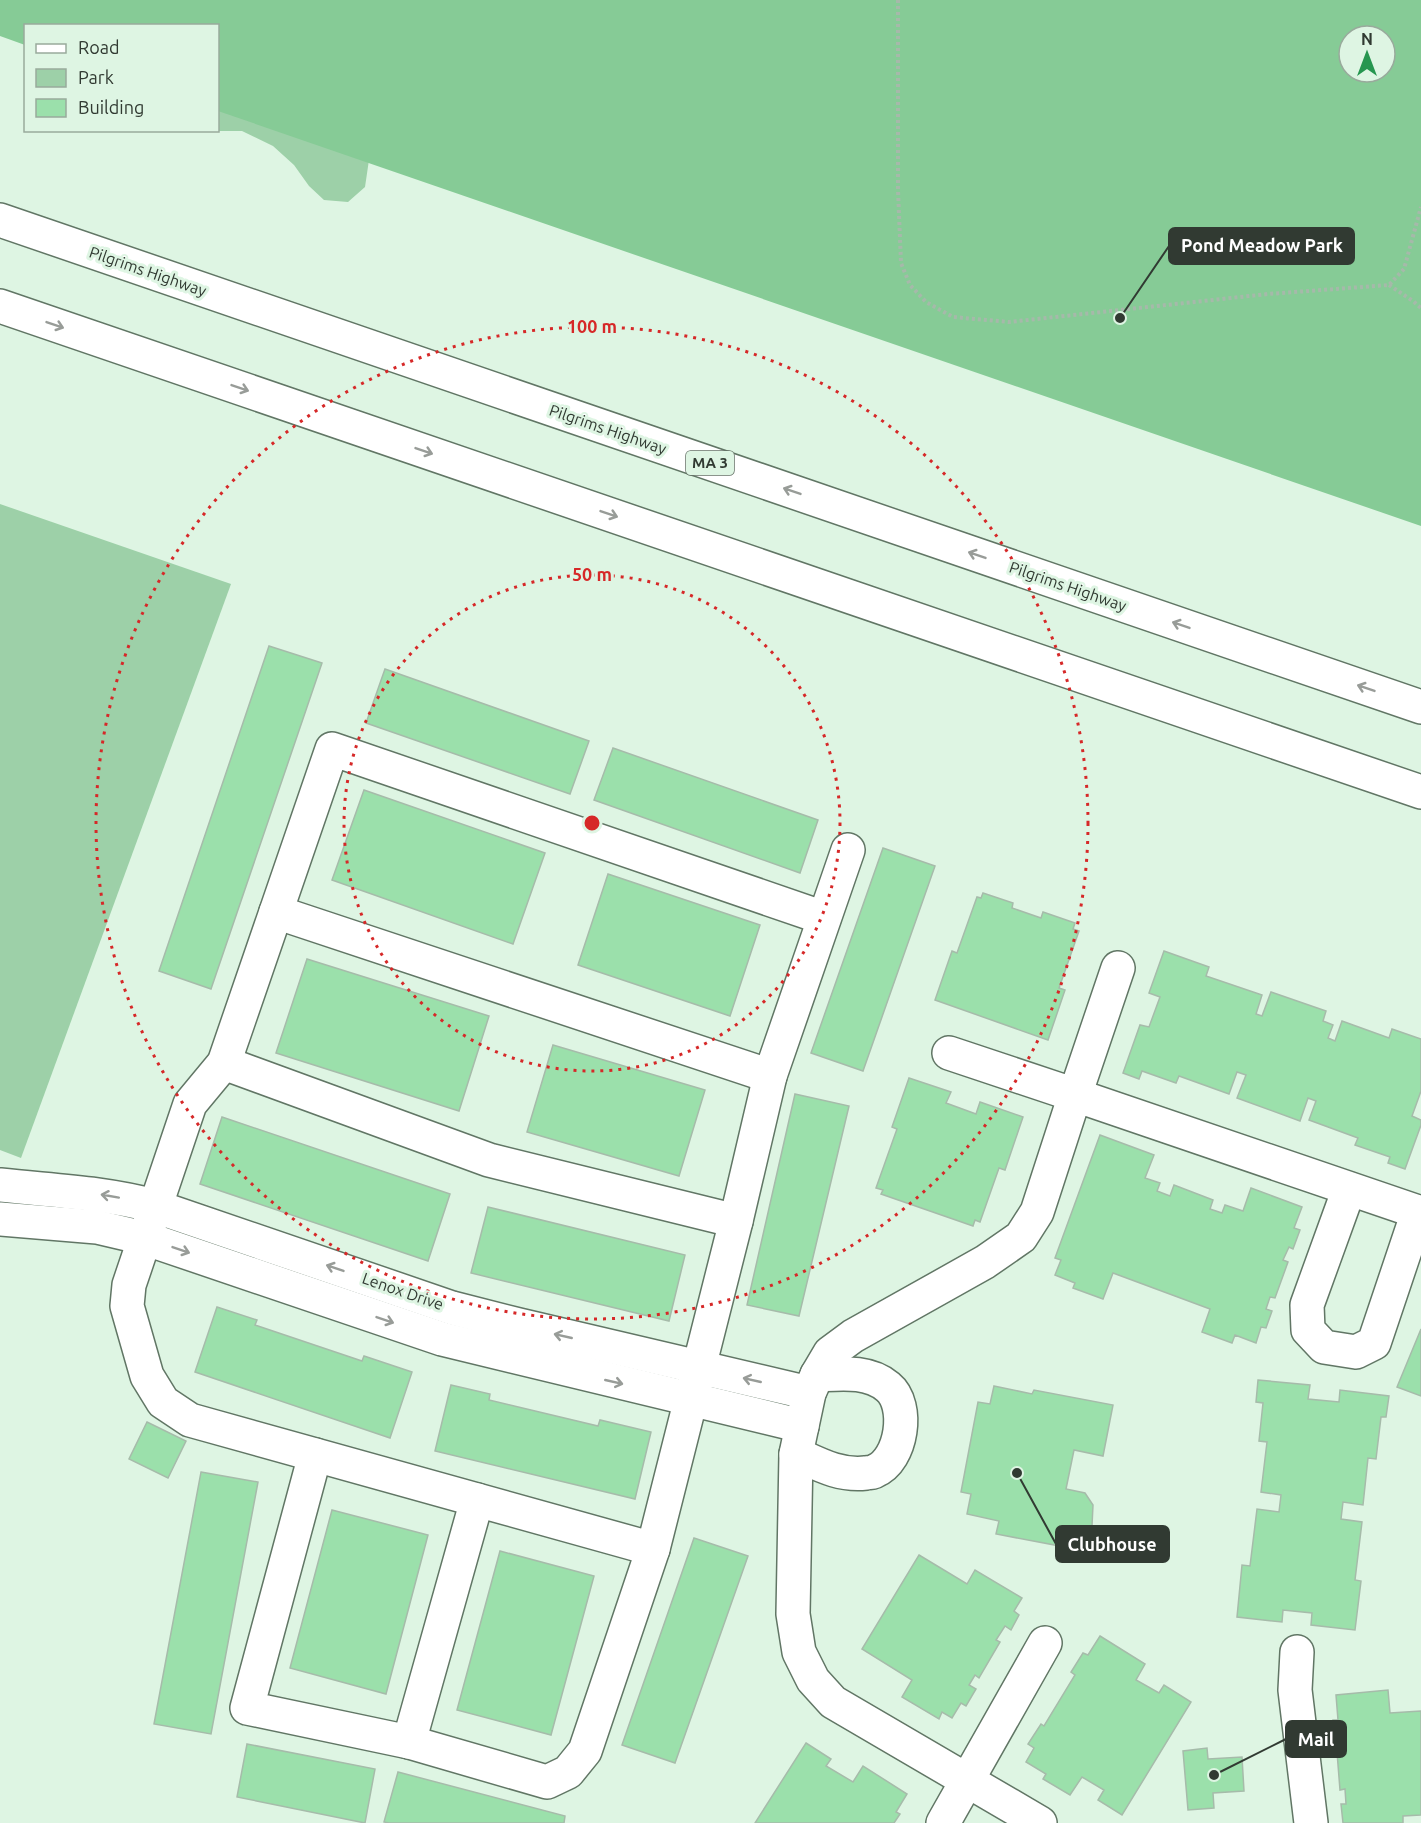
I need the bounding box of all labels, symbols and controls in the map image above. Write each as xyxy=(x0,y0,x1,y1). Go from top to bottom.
legend xyxy=(24,24,219,132)
north arrow xyxy=(1337,24,1397,84)
text: N xyxy=(1361,30,1373,48)
text: Road xyxy=(78,37,120,57)
text: Park xyxy=(78,67,114,87)
text: Building xyxy=(78,97,144,117)
callout: Pond Meadow Park xyxy=(1169,228,1354,264)
text: Pond Meadow Park xyxy=(1181,235,1343,255)
street label: Pilgrims Highway xyxy=(87,242,209,300)
text: 100 m xyxy=(567,316,617,336)
one-way arrow xyxy=(45,321,64,332)
one-way arrow xyxy=(230,384,249,395)
street label: Pilgrims Highway xyxy=(547,400,669,458)
one-way arrow xyxy=(414,447,433,458)
road number: MA 3 xyxy=(686,451,734,475)
one-way arrow xyxy=(783,485,802,496)
one-way arrow xyxy=(599,510,618,521)
one-way arrow xyxy=(968,548,987,559)
street label: Pilgrims Highway xyxy=(1007,557,1129,615)
text: 50 m xyxy=(572,564,612,584)
one-way arrow xyxy=(1172,618,1191,629)
one-way arrow xyxy=(1357,681,1376,692)
centre of rings xyxy=(582,813,602,833)
one-way arrow xyxy=(101,1190,120,1201)
one-way arrow xyxy=(171,1246,190,1257)
one-way arrow xyxy=(327,1262,345,1273)
street label: Lenox Drive xyxy=(360,1269,446,1313)
one-way arrow xyxy=(375,1316,394,1327)
one-way arrow xyxy=(553,1329,572,1341)
one-way arrow xyxy=(743,1374,762,1386)
one-way arrow xyxy=(604,1376,623,1388)
callout: Clubhouse xyxy=(1056,1526,1169,1562)
text: Clubhouse xyxy=(1067,1534,1157,1554)
callout: Mail xyxy=(1286,1721,1346,1757)
text: Mail xyxy=(1298,1729,1335,1749)

